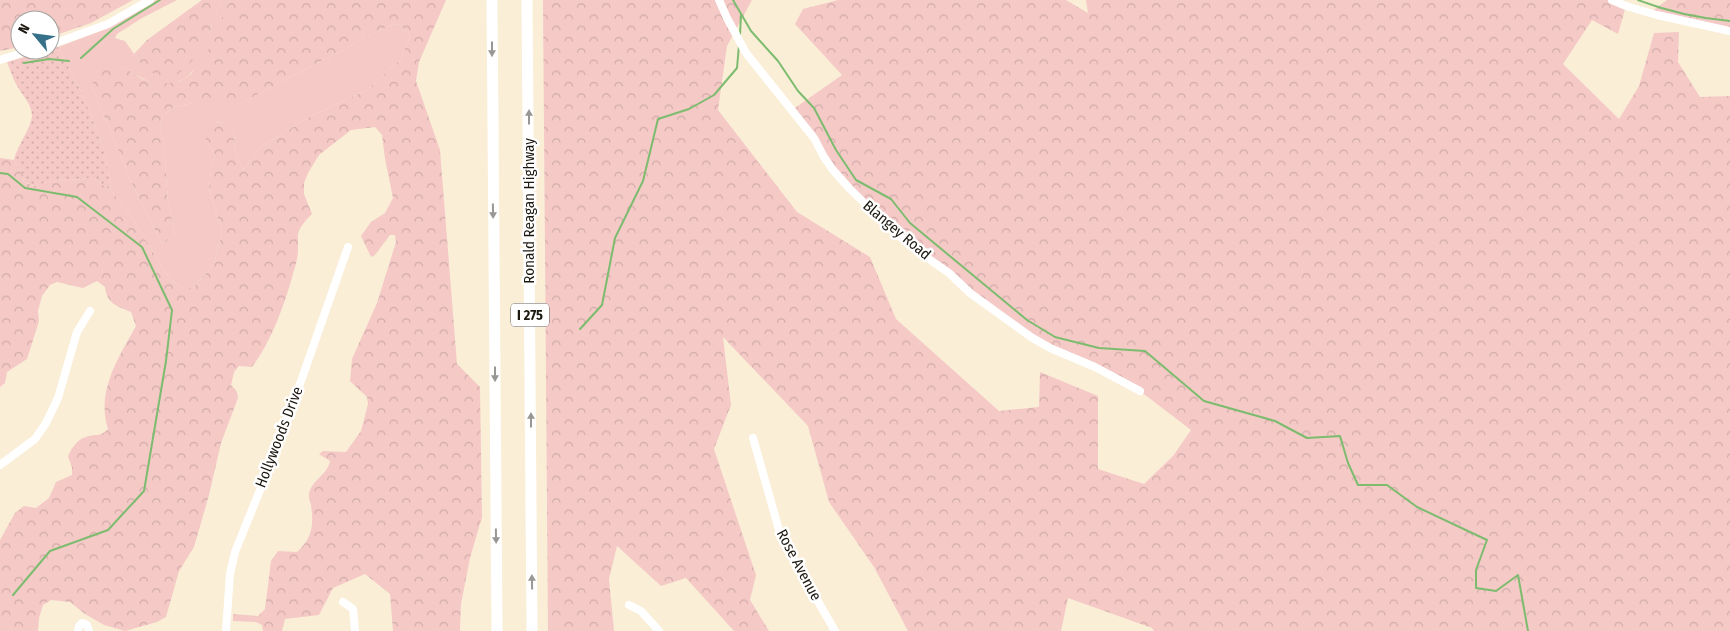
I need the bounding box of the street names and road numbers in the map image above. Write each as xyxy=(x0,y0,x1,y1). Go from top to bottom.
street label: Ronald Reagan Highway xyxy=(520,138,538,284)
street label: Blangey Road xyxy=(859,196,935,264)
road number: I 275 xyxy=(511,304,549,326)
street label: Hollywoods Drive xyxy=(251,384,307,490)
street label: Rose Avenue xyxy=(773,526,825,604)

